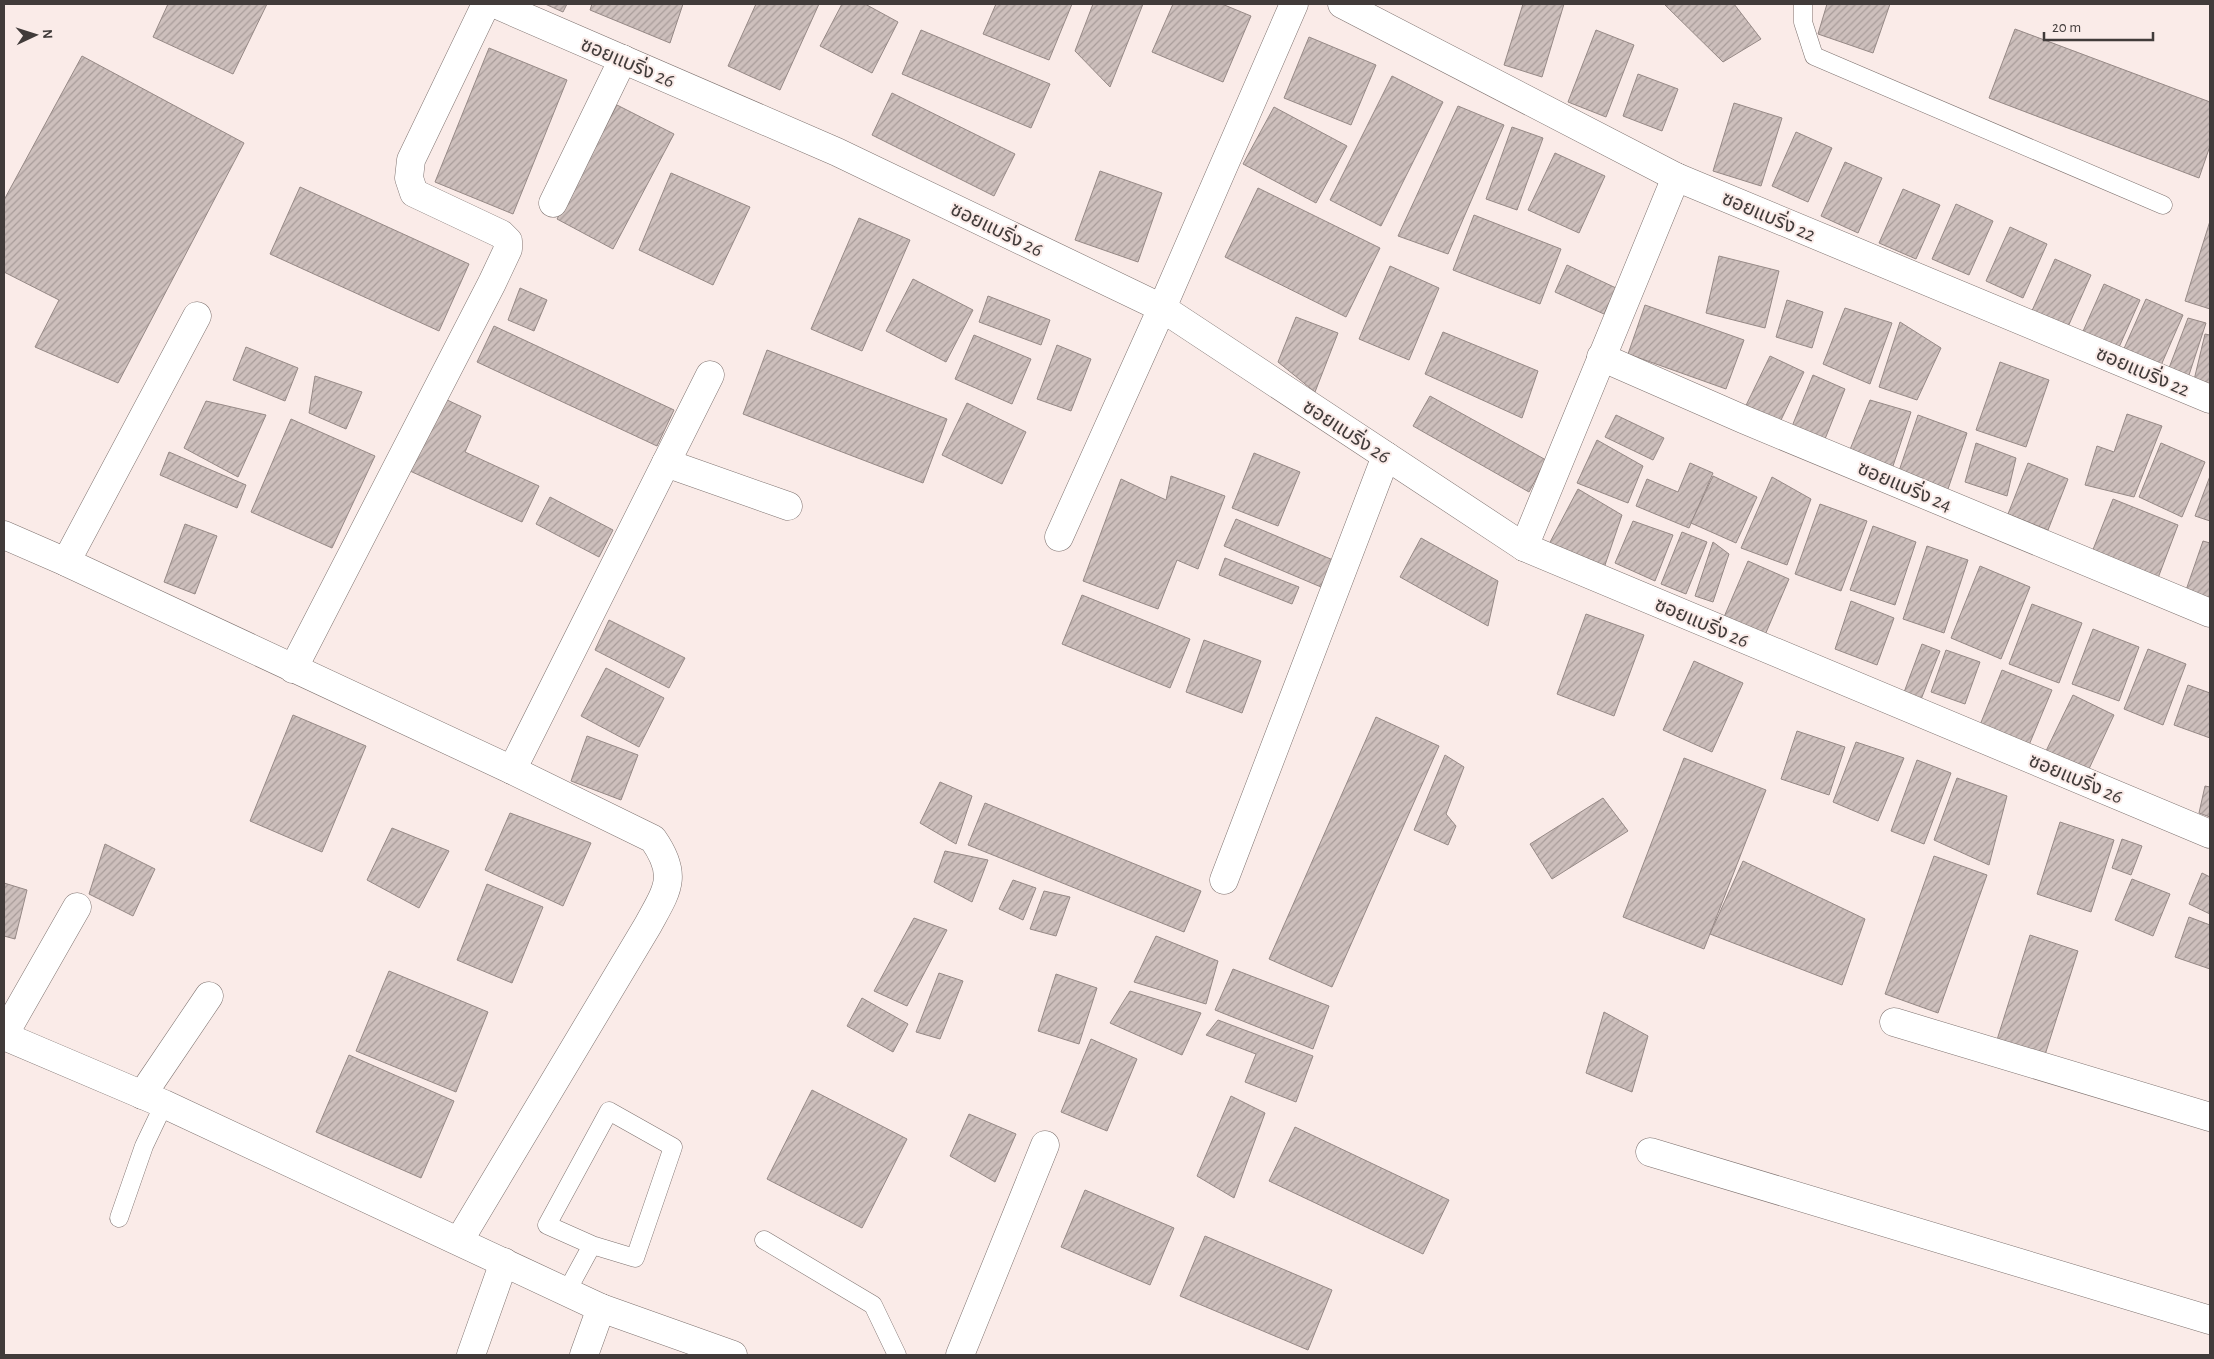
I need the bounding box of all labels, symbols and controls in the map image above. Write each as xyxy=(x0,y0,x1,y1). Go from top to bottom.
north arrow xyxy=(10,10,60,60)
scale bar xyxy=(2044,10,2153,42)
text: 20 m xyxy=(2052,20,2081,35)
text: N xyxy=(40,29,54,40)
street label: ซอยแบริ่ง 26 xyxy=(578,31,679,92)
street label: ซอยแบริ่ง 22 xyxy=(1719,185,1820,246)
street label: ซอยแบริ่ง 26 xyxy=(947,196,1048,261)
street label: ซอยแบริ่ง 22 xyxy=(2093,340,2194,401)
street label: ซอยแบริ่ง 26 xyxy=(1299,393,1396,467)
street label: ซอยแบริ่ง 24 xyxy=(1855,455,1956,516)
street label: ซอยแบริ่ง 26 xyxy=(1652,591,1753,652)
street label: ซอยแบริ่ง 26 xyxy=(2026,747,2127,808)

